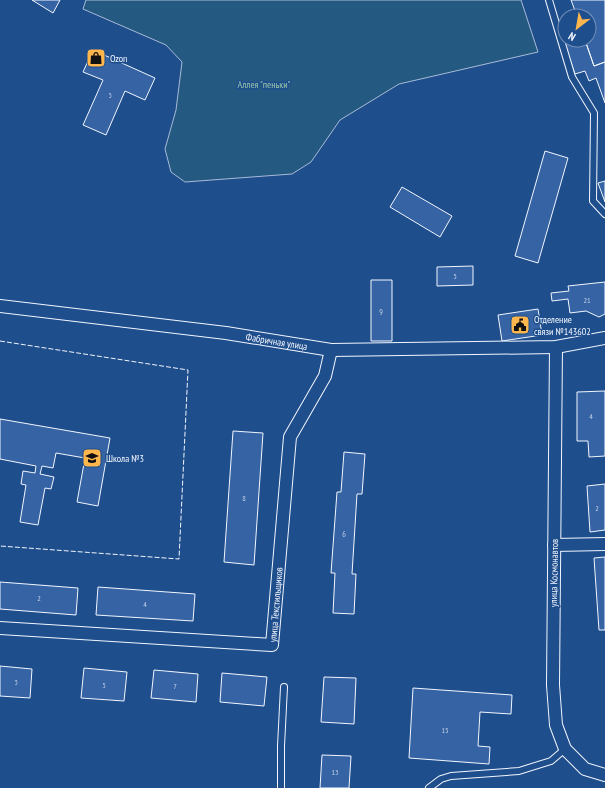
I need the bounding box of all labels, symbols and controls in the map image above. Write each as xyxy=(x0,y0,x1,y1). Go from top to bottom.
north arrow xyxy=(557,8,597,48)
text: N xyxy=(566,29,578,44)
shop icon: Ozon xyxy=(85,47,107,69)
place label: Ozon xyxy=(110,52,128,65)
park label: Аллея "пеньки" xyxy=(238,78,291,91)
house number: 3 xyxy=(108,90,112,100)
house number: 5 xyxy=(453,271,457,281)
house number: 21 xyxy=(583,295,591,305)
house number: 9 xyxy=(379,306,383,316)
place label: Отделение связи №143602 xyxy=(534,313,591,338)
public building icon: Отделение связи №143602 xyxy=(509,314,531,336)
street label: Фабричная улица xyxy=(245,330,308,353)
house number: 4 xyxy=(589,411,593,421)
school or university icon: Школа №3 xyxy=(81,447,103,469)
place label: Школа №3 xyxy=(106,452,144,465)
house number: 8 xyxy=(242,493,246,503)
house number: 2 xyxy=(595,503,599,513)
house number: 6 xyxy=(342,529,346,539)
street label: улица Космонавтов xyxy=(547,539,561,607)
street label: улица Текстильщиков xyxy=(266,567,285,643)
house number: 2 xyxy=(37,593,41,603)
house number: 4 xyxy=(143,599,147,609)
house number: 3 xyxy=(14,677,18,687)
house number: 5 xyxy=(102,680,106,690)
house number: 7 xyxy=(173,681,177,691)
house number: 15 xyxy=(441,725,449,735)
house number: 13 xyxy=(331,767,339,777)

